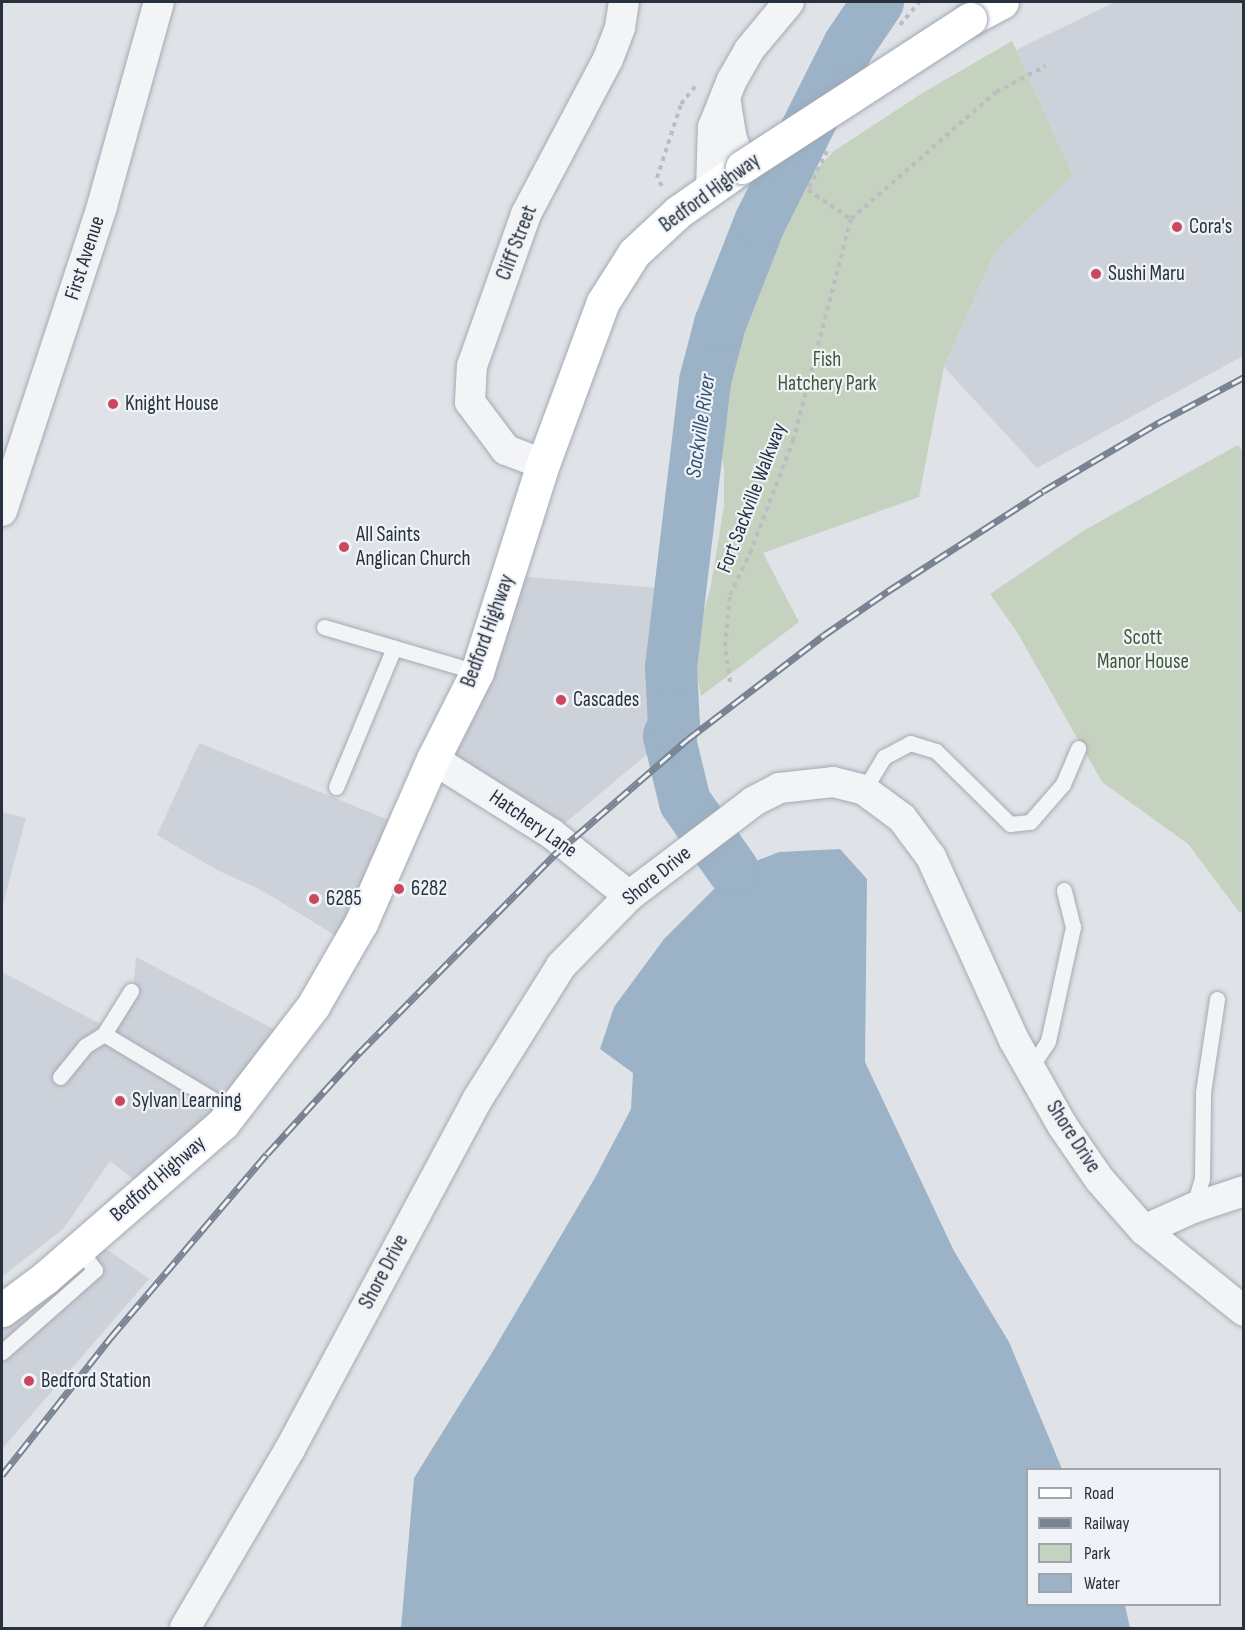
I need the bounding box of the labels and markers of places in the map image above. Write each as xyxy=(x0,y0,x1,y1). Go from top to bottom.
place label: Cora's xyxy=(1189,214,1232,240)
marker: Cora's xyxy=(1170,220,1184,234)
place label: Sushi Maru xyxy=(1108,261,1185,287)
marker: Sushi Maru xyxy=(1089,267,1103,281)
place label: Knight House xyxy=(125,391,219,417)
marker: Knight House xyxy=(106,397,120,411)
place label: All Saints Anglican Church xyxy=(356,522,471,572)
marker: All Saints Anglican Church xyxy=(337,540,351,554)
place label: Cascades xyxy=(573,687,639,713)
marker: Cascades xyxy=(554,693,568,707)
place label: 6282 xyxy=(411,876,447,902)
marker: 6282 xyxy=(392,882,406,896)
place label: 6285 xyxy=(326,886,362,912)
marker: 6285 xyxy=(307,892,321,906)
place label: Sylvan Learning xyxy=(132,1088,242,1114)
marker: Sylvan Learning xyxy=(113,1094,127,1108)
place label: Bedford Station xyxy=(41,1368,151,1394)
marker: Bedford Station xyxy=(22,1374,36,1388)

